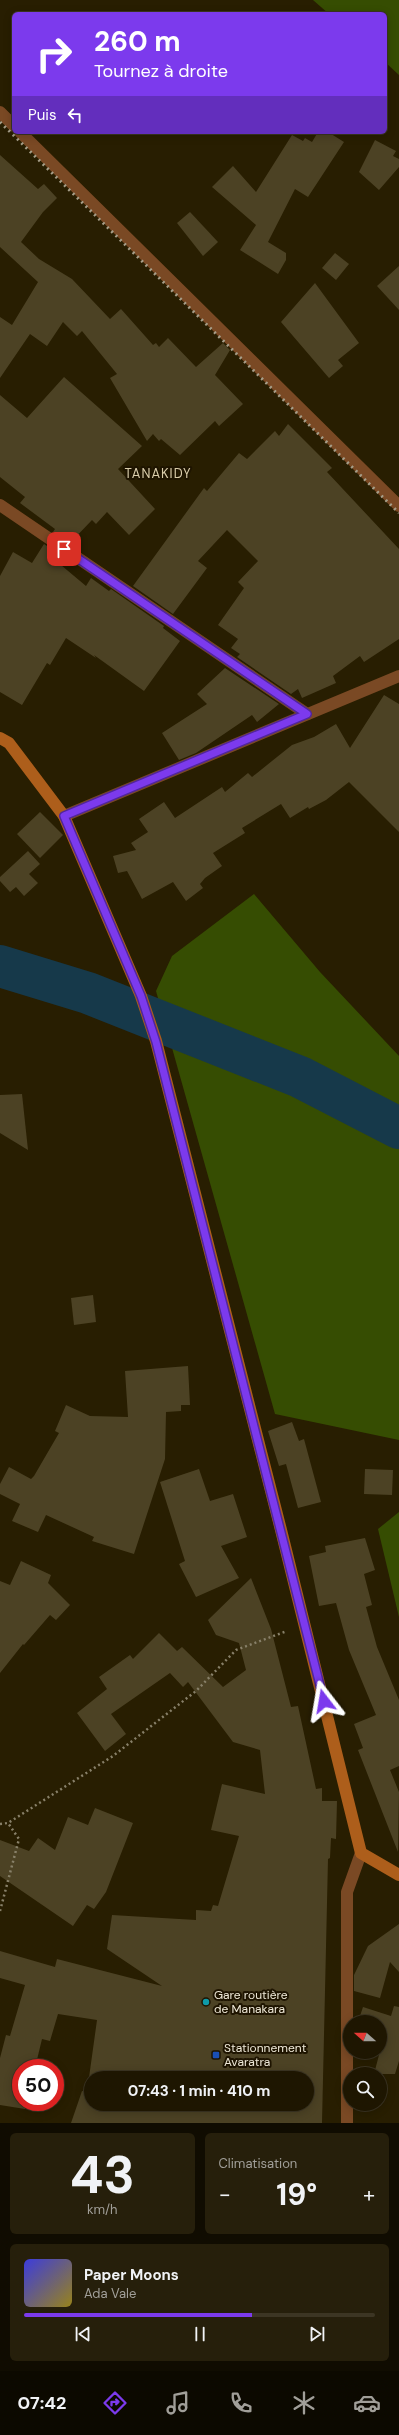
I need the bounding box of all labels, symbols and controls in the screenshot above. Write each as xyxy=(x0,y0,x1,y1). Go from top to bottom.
text: 260 m xyxy=(94,23,181,60)
icon: right xyxy=(28,28,80,80)
text: Tournez à droite xyxy=(94,59,228,83)
icon: left xyxy=(64,104,86,126)
text: Puis xyxy=(28,105,56,125)
district label: TANAKIDY xyxy=(125,465,192,482)
pin xyxy=(47,532,81,566)
icon: arrive xyxy=(53,538,75,560)
position arrow xyxy=(303,1680,345,1722)
place label: Gare routière de Manakara xyxy=(214,1987,288,2017)
marker: Gare routière de Manakara xyxy=(201,1997,211,2007)
north arrow xyxy=(343,2015,387,2059)
map controls xyxy=(343,2015,387,2111)
place label: Stationnement Avaratra xyxy=(224,2040,307,2070)
marker: Stationnement Avaratra xyxy=(211,2050,221,2060)
speed limit sign: 50 xyxy=(12,2059,64,2111)
button: search xyxy=(343,2067,387,2111)
text: 07:43 · 1 min · 410 m xyxy=(128,2081,270,2101)
text: 43 xyxy=(70,2141,135,2209)
text: Climatisation xyxy=(219,2155,297,2172)
text: 19° xyxy=(276,2175,317,2214)
text: − xyxy=(219,2180,231,2209)
text: + xyxy=(363,2180,375,2209)
text: km/h xyxy=(87,2201,118,2218)
text: Paper Moons xyxy=(84,2265,179,2285)
text: Ada Vale xyxy=(84,2285,136,2302)
icon: previous xyxy=(72,2323,94,2345)
icon: pause xyxy=(189,2323,211,2345)
icon: next xyxy=(306,2323,328,2345)
icon: directions xyxy=(101,2389,129,2417)
icon: music xyxy=(164,2389,192,2417)
icon: phone xyxy=(227,2389,255,2417)
icon: climate xyxy=(290,2389,318,2417)
icon: car xyxy=(353,2389,381,2417)
text: 07:42 xyxy=(18,2391,66,2415)

